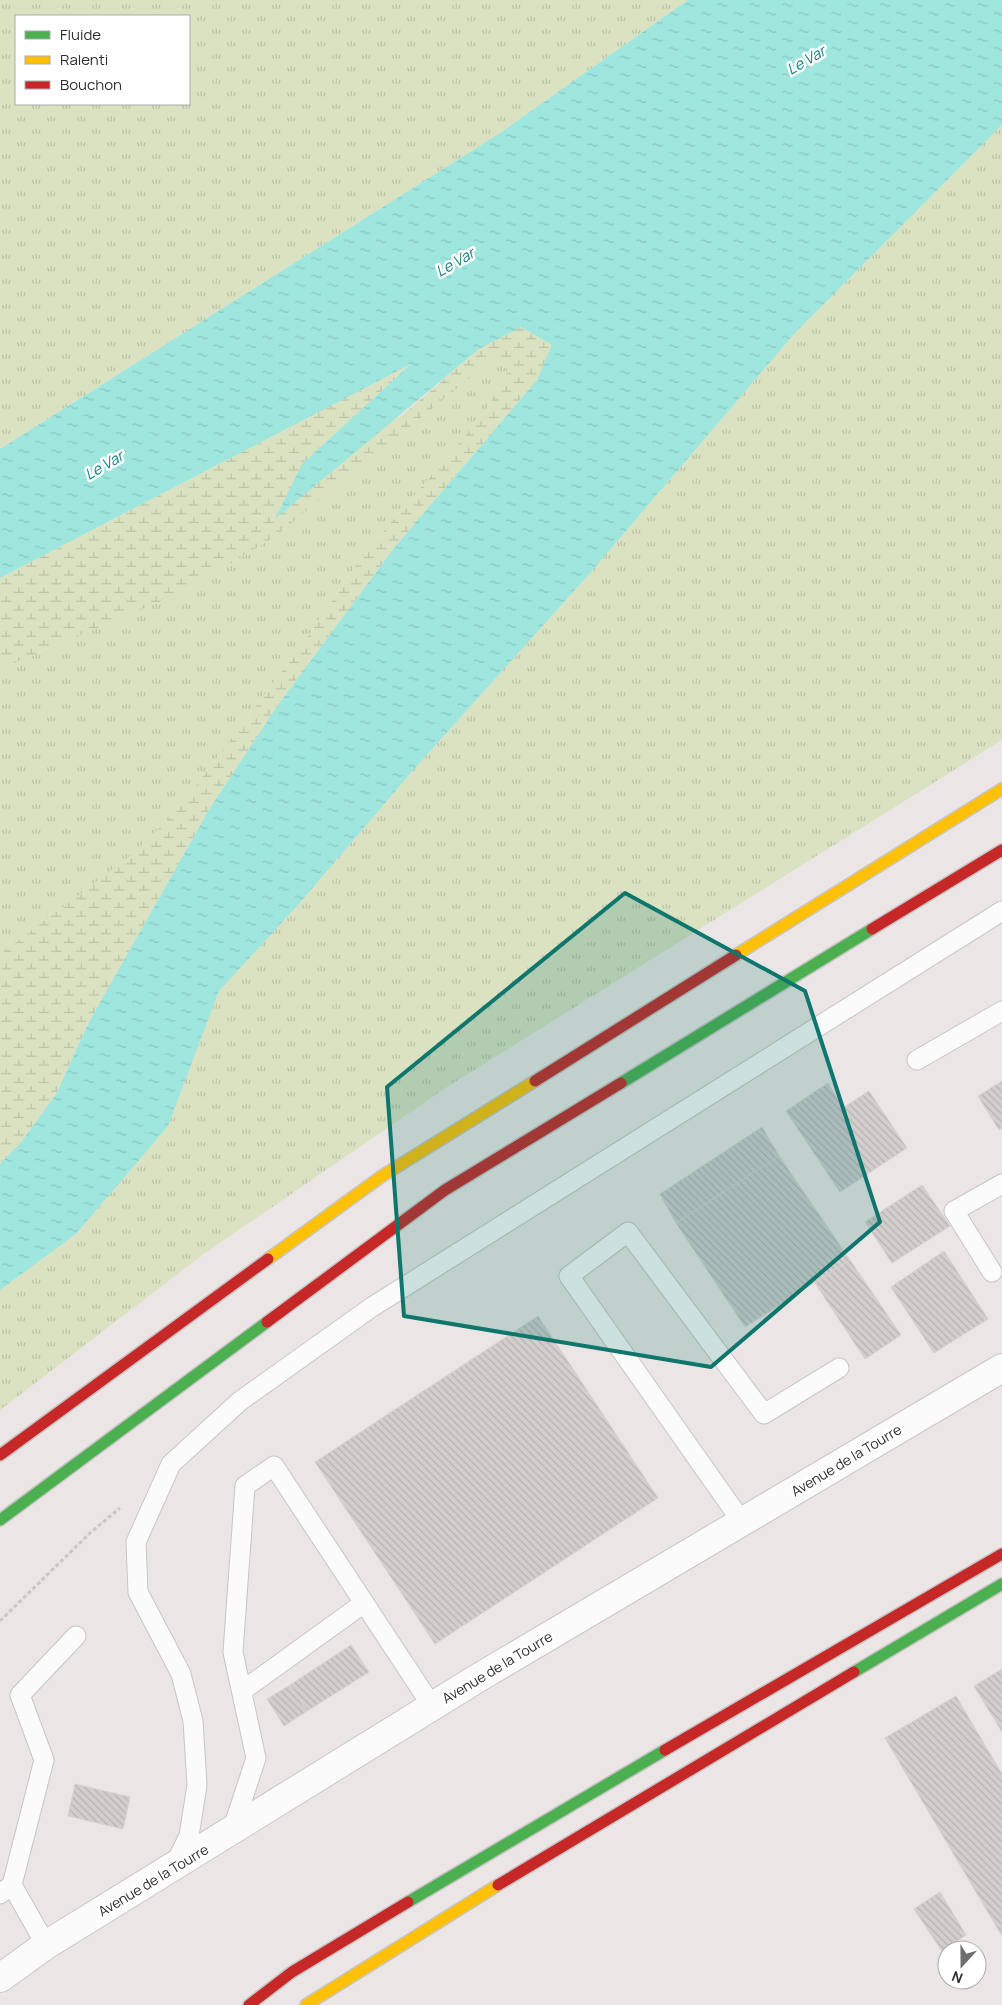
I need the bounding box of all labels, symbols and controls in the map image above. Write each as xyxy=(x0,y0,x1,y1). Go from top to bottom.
legend xyxy=(15,15,190,105)
text: Fluide xyxy=(60,24,101,45)
water label: Le Var xyxy=(783,39,831,79)
text: Ralenti xyxy=(60,49,108,70)
text: Bouchon xyxy=(60,74,122,95)
water label: Le Var xyxy=(432,241,480,281)
water label: Le Var xyxy=(81,444,129,484)
street label: Avenue de la Tourre xyxy=(787,1419,905,1501)
street label: Avenue de la Tourre xyxy=(438,1626,556,1708)
street label: Avenue de la Tourre xyxy=(94,1839,212,1921)
north arrow xyxy=(937,1940,987,1990)
text: N xyxy=(949,1967,965,1988)

